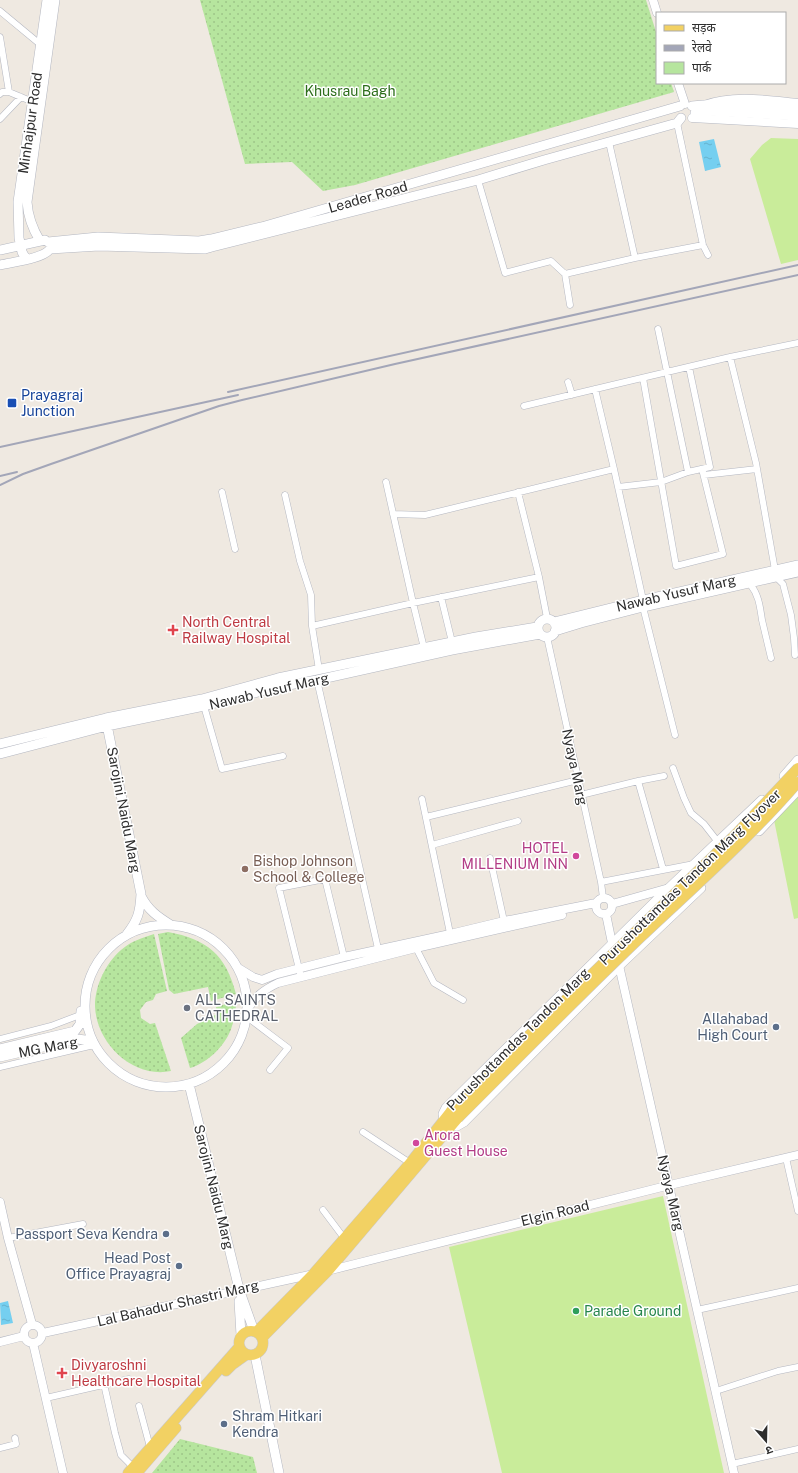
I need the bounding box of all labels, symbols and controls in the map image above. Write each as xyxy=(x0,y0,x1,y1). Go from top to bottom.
legend xyxy=(656,12,786,84)
text: सड़क xyxy=(692,21,717,35)
text: रेलवे xyxy=(692,40,712,55)
text: पार्क xyxy=(692,61,712,75)
street label: Minhajpur Road xyxy=(15,71,45,175)
park label: Khusrau Bagh xyxy=(304,83,396,99)
street label: Leader Road xyxy=(327,178,409,216)
place label: Prayagraj Junction xyxy=(21,387,83,419)
marker: Prayagraj Junction xyxy=(6,397,18,409)
street label: Nawab Yusuf Marg xyxy=(615,571,738,615)
place label: North Central Railway Hospital xyxy=(182,614,290,646)
marker: North Central Railway Hospital xyxy=(167,624,179,636)
street label: Nawab Yusuf Marg xyxy=(208,669,331,713)
street label: Nyaya Marg xyxy=(559,727,591,807)
street label: Sarojini Naidu Marg xyxy=(104,746,144,875)
street label: Purushottamdas Tandon Marg Flyover xyxy=(596,786,784,968)
place label: HOTEL MILLENIUM INN xyxy=(462,840,568,872)
marker: HOTEL MILLENIUM INN xyxy=(571,851,581,861)
place label: Bishop Johnson School & College xyxy=(253,853,365,885)
marker: Bishop Johnson School & College xyxy=(240,864,250,874)
street label: Purushottamdas Tandon Marg xyxy=(443,964,593,1114)
place label: ALL SAINTS CATHEDRAL xyxy=(195,992,278,1024)
marker: ALL SAINTS CATHEDRAL xyxy=(182,1003,192,1013)
place label: Allahabad High Court xyxy=(697,1011,768,1043)
marker: Allahabad High Court xyxy=(771,1022,781,1032)
street label: MG Marg xyxy=(17,1033,79,1061)
street label: Sarojini Naidu Marg xyxy=(191,1123,237,1251)
place label: Arora Guest House xyxy=(424,1127,508,1159)
marker: Arora Guest House xyxy=(411,1138,421,1148)
street label: Nyaya Marg xyxy=(654,1153,688,1233)
street label: Elgin Road xyxy=(519,1197,591,1229)
place label: Passport Seva Kendra xyxy=(15,1226,158,1242)
marker: Passport Seva Kendra xyxy=(161,1229,171,1239)
place label: Head Post Office Prayagraj xyxy=(66,1250,171,1282)
marker: Head Post Office Prayagraj xyxy=(174,1261,184,1271)
street label: Lal Bahadur Shastri Marg xyxy=(96,1277,261,1329)
place label: Parade Ground xyxy=(584,1303,681,1319)
marker: Parade Ground xyxy=(571,1306,581,1316)
place label: Divyaroshni Healthcare Hospital xyxy=(71,1357,201,1389)
marker: Divyaroshni Healthcare Hospital xyxy=(56,1367,68,1379)
place label: Shram Hitkari Kendra xyxy=(232,1408,322,1440)
marker: Shram Hitkari Kendra xyxy=(219,1419,229,1429)
north arrow xyxy=(746,1421,786,1461)
text: उ xyxy=(764,1444,774,1457)

